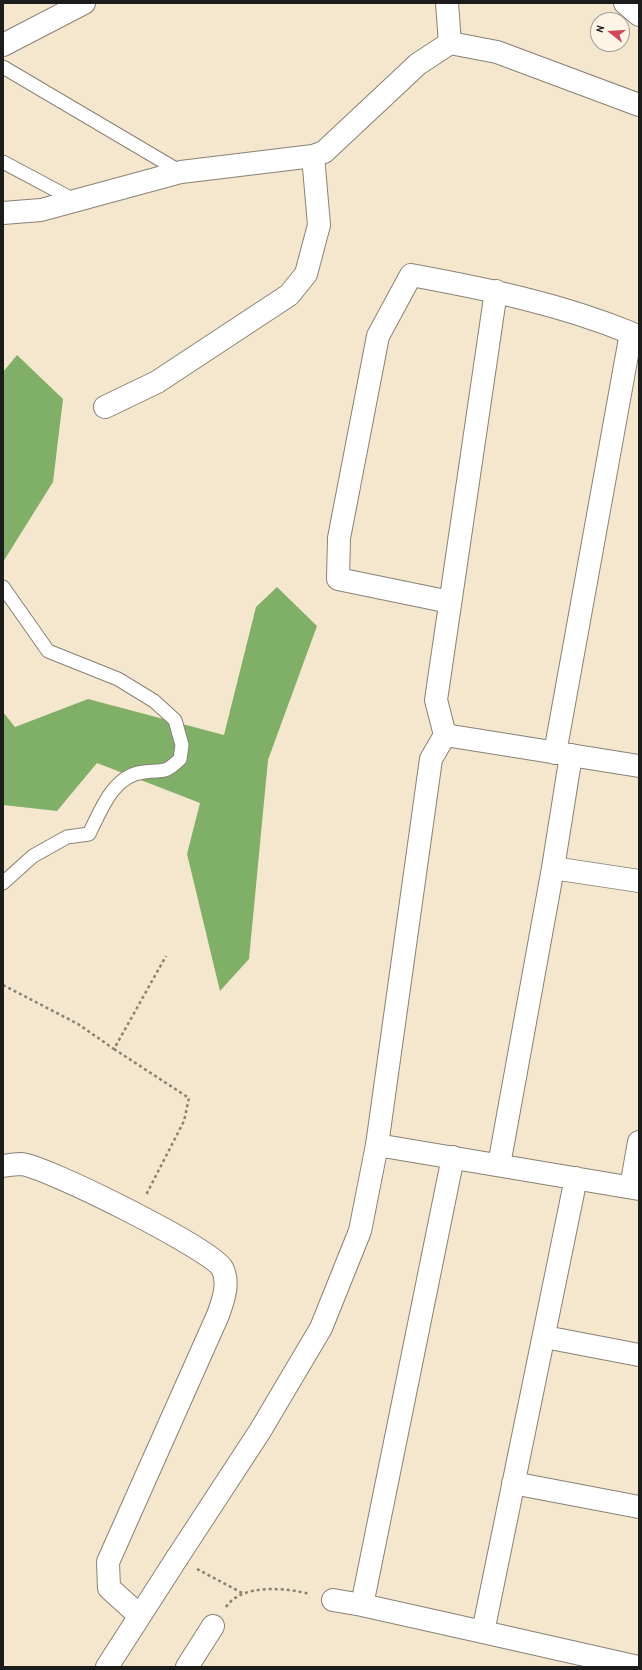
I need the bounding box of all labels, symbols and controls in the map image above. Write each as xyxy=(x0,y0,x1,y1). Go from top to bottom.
north arrow xyxy=(590,12,630,52)
text: N xyxy=(592,24,607,34)

